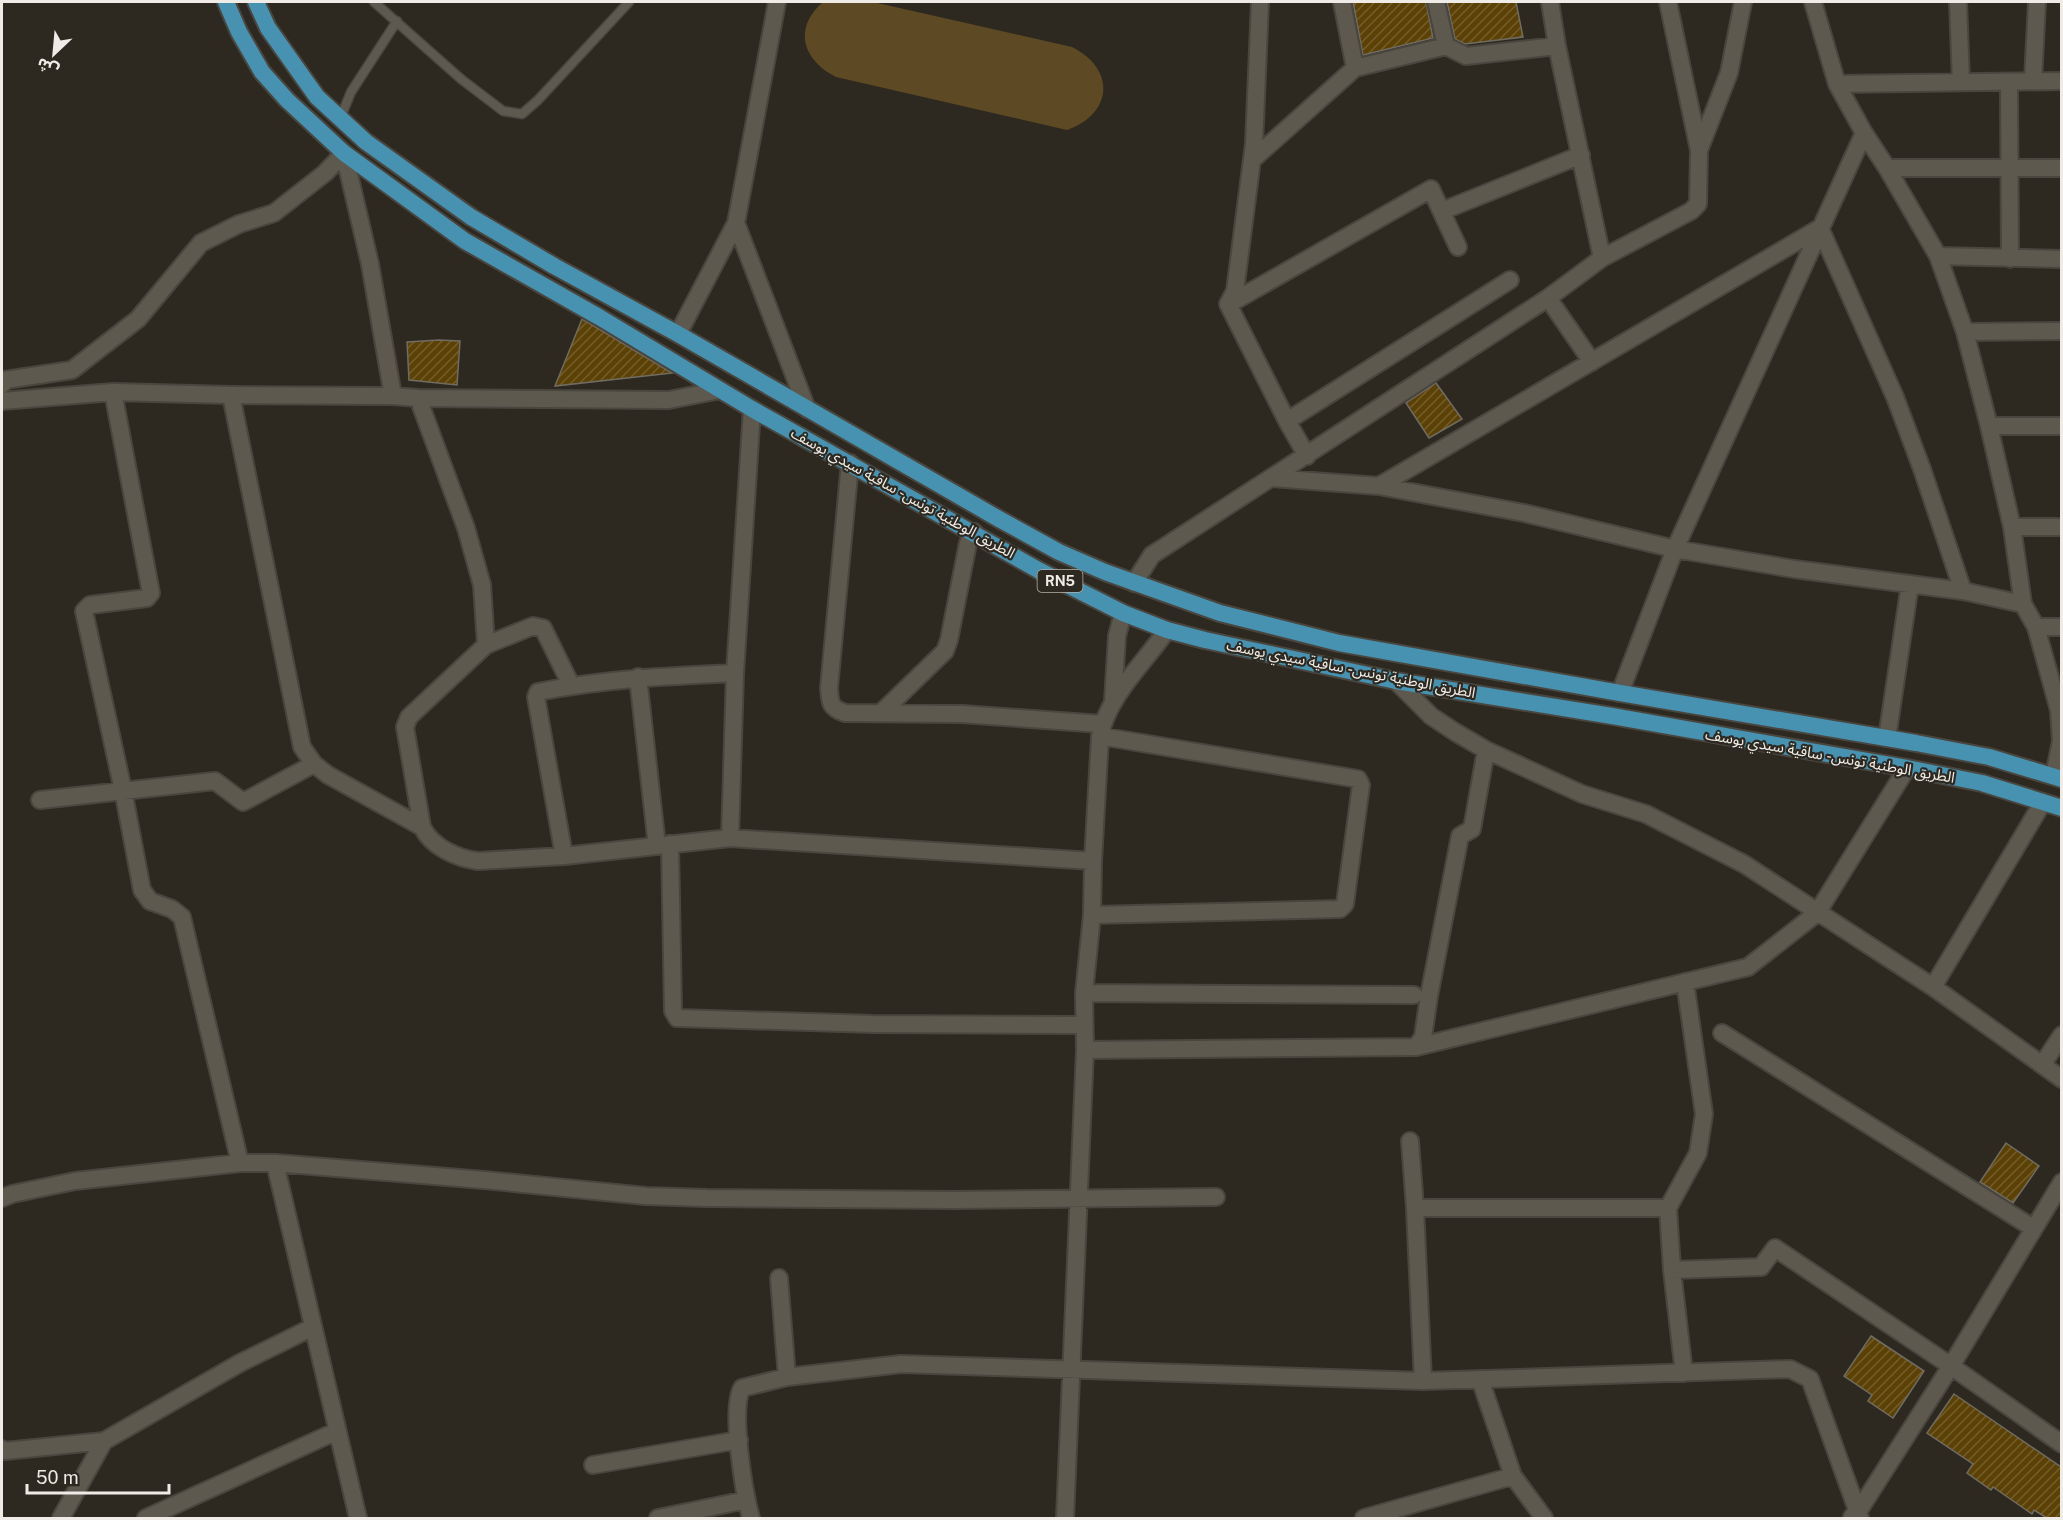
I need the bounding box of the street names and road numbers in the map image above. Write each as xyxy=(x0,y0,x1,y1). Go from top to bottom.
street label: الطريق الوطنية تونس - ساقية سيدي يوسف xyxy=(787,424,1018,564)
road number: RN5 xyxy=(1038,570,1082,592)
street label: الطريق الوطنية تونس - ساقية سيدي يوسف xyxy=(1225,636,1477,704)
street label: الطريق الوطنية تونس - ساقية سيدي يوسف xyxy=(1703,725,1956,789)

